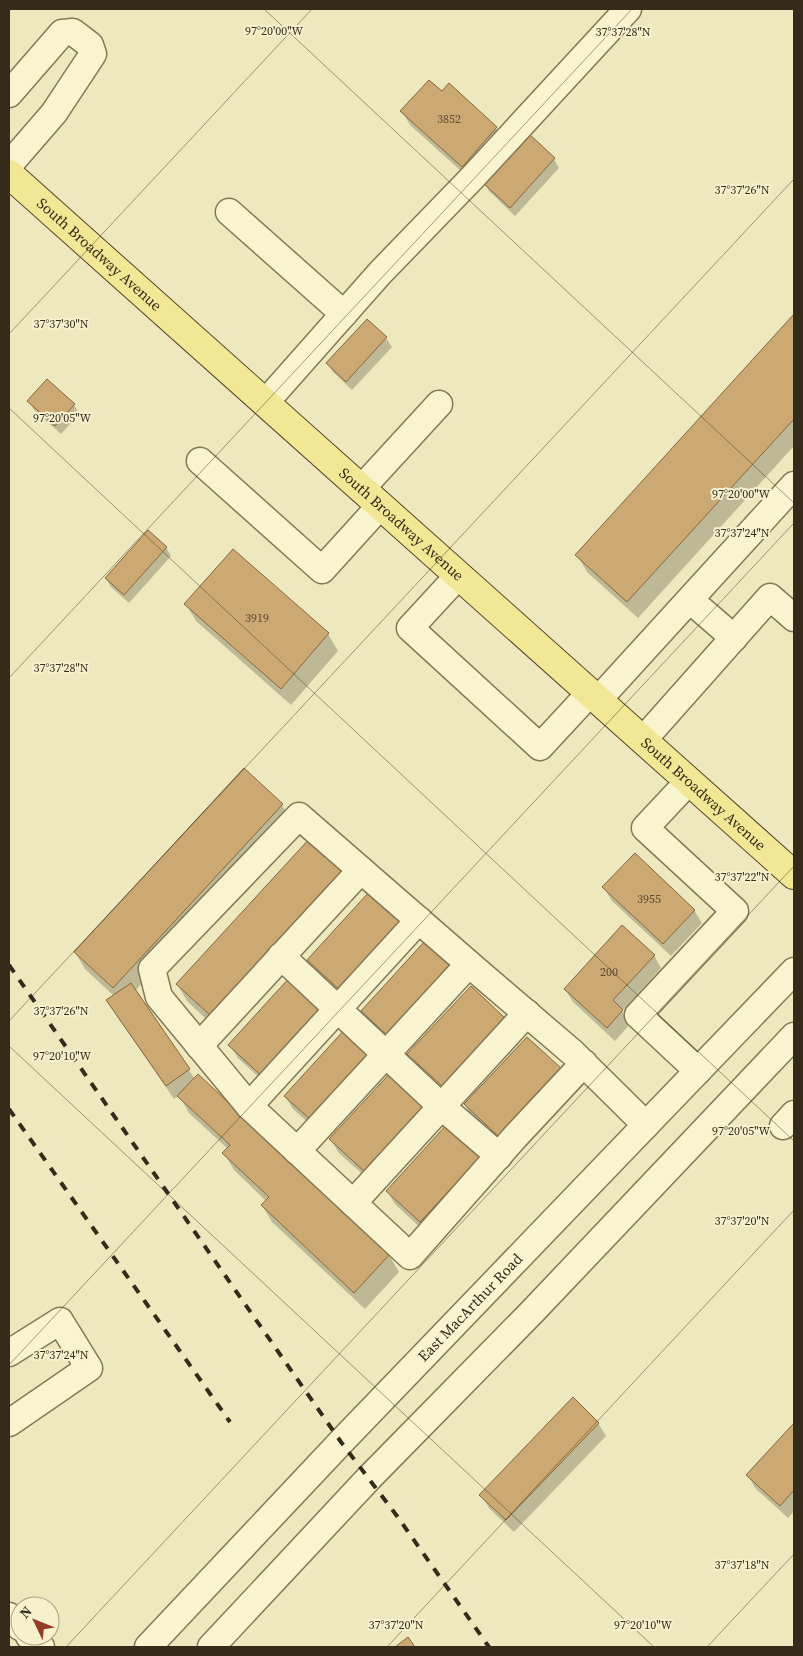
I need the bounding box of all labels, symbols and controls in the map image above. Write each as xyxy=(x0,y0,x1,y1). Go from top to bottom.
text: 97°20'00"W xyxy=(245,23,303,39)
text: 37°37'28"N xyxy=(595,24,651,40)
house number: 3852 xyxy=(437,111,461,127)
text: 37°37'26"N xyxy=(714,182,770,198)
street label: South Broadway Avenue xyxy=(33,193,167,316)
text: 37°37'30"N xyxy=(33,316,89,332)
text: 97°20'05"W xyxy=(33,410,91,426)
street label: South Broadway Avenue xyxy=(335,463,469,586)
text: 97°20'00"W xyxy=(712,486,770,502)
text: 37°37'24"N xyxy=(714,525,770,541)
house number: 3919 xyxy=(245,610,269,626)
text: 37°37'28"N xyxy=(33,660,89,676)
street label: South Broadway Avenue xyxy=(637,732,771,855)
text: 37°37'22"N xyxy=(714,869,770,885)
house number: 3955 xyxy=(637,891,661,907)
house number: 200 xyxy=(600,964,618,980)
text: 37°37'26"N xyxy=(33,1003,89,1019)
text: 97°20'10"W xyxy=(33,1048,91,1064)
text: 97°20'05"W xyxy=(712,1123,770,1139)
text: 37°37'20"N xyxy=(714,1213,770,1229)
street label: East MacArthur Road xyxy=(413,1248,527,1366)
text: 37°37'24"N xyxy=(33,1347,89,1363)
text: 37°37'18"N xyxy=(714,1557,770,1573)
north arrow xyxy=(10,1596,60,1646)
text: N xyxy=(15,1602,36,1623)
text: 37°37'20"N xyxy=(368,1617,424,1633)
text: 97°20'10"W xyxy=(614,1617,672,1633)

